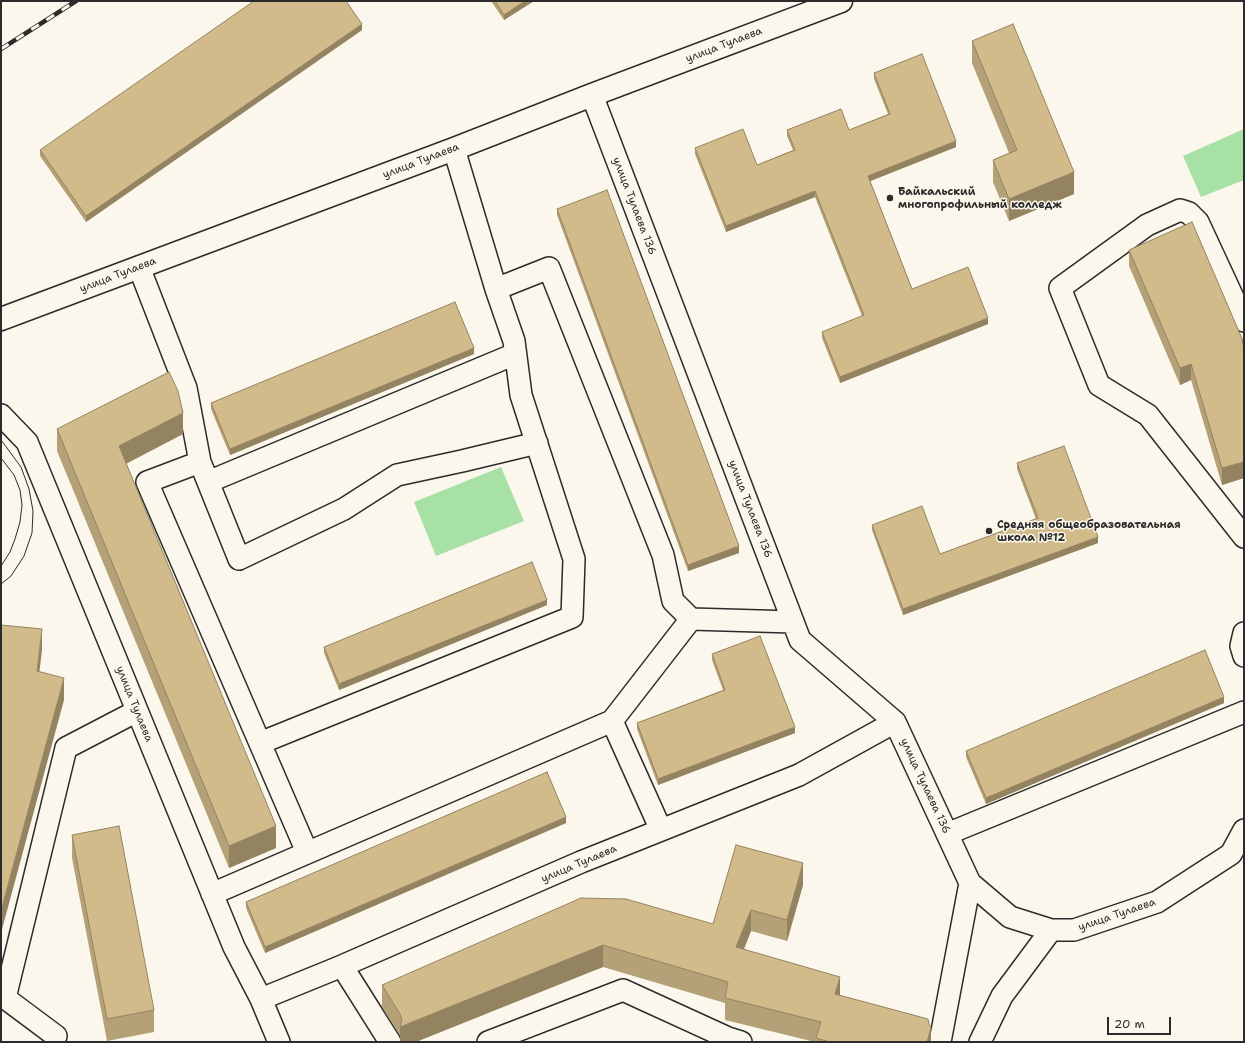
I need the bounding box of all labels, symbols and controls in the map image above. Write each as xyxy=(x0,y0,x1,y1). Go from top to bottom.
street label: улица Тулаева xyxy=(684,24,764,66)
street label: улица Тулаева xyxy=(381,140,461,182)
street label: улица Тулаева 136 xyxy=(609,155,659,257)
place label: Байкальский многопрофильный колледж xyxy=(898,185,1062,211)
marker: Байкальский многопрофильный колледж xyxy=(885,193,895,203)
street label: улица Тулаева xyxy=(78,254,158,296)
street label: улица Тулаева 136 xyxy=(725,458,775,560)
place label: Средняя общеобразовательная школа №12 xyxy=(997,518,1181,544)
marker: Средняя общеобразовательная школа №12 xyxy=(984,526,994,536)
street label: улица Тулаева xyxy=(113,664,155,744)
street label: улица Тулаева 136 xyxy=(897,736,953,836)
street label: улица Тулаева xyxy=(539,842,619,886)
street label: улица Тулаева xyxy=(1077,896,1157,934)
scale bar xyxy=(1109,1009,1173,1035)
text: 20 m xyxy=(1114,1016,1145,1032)

